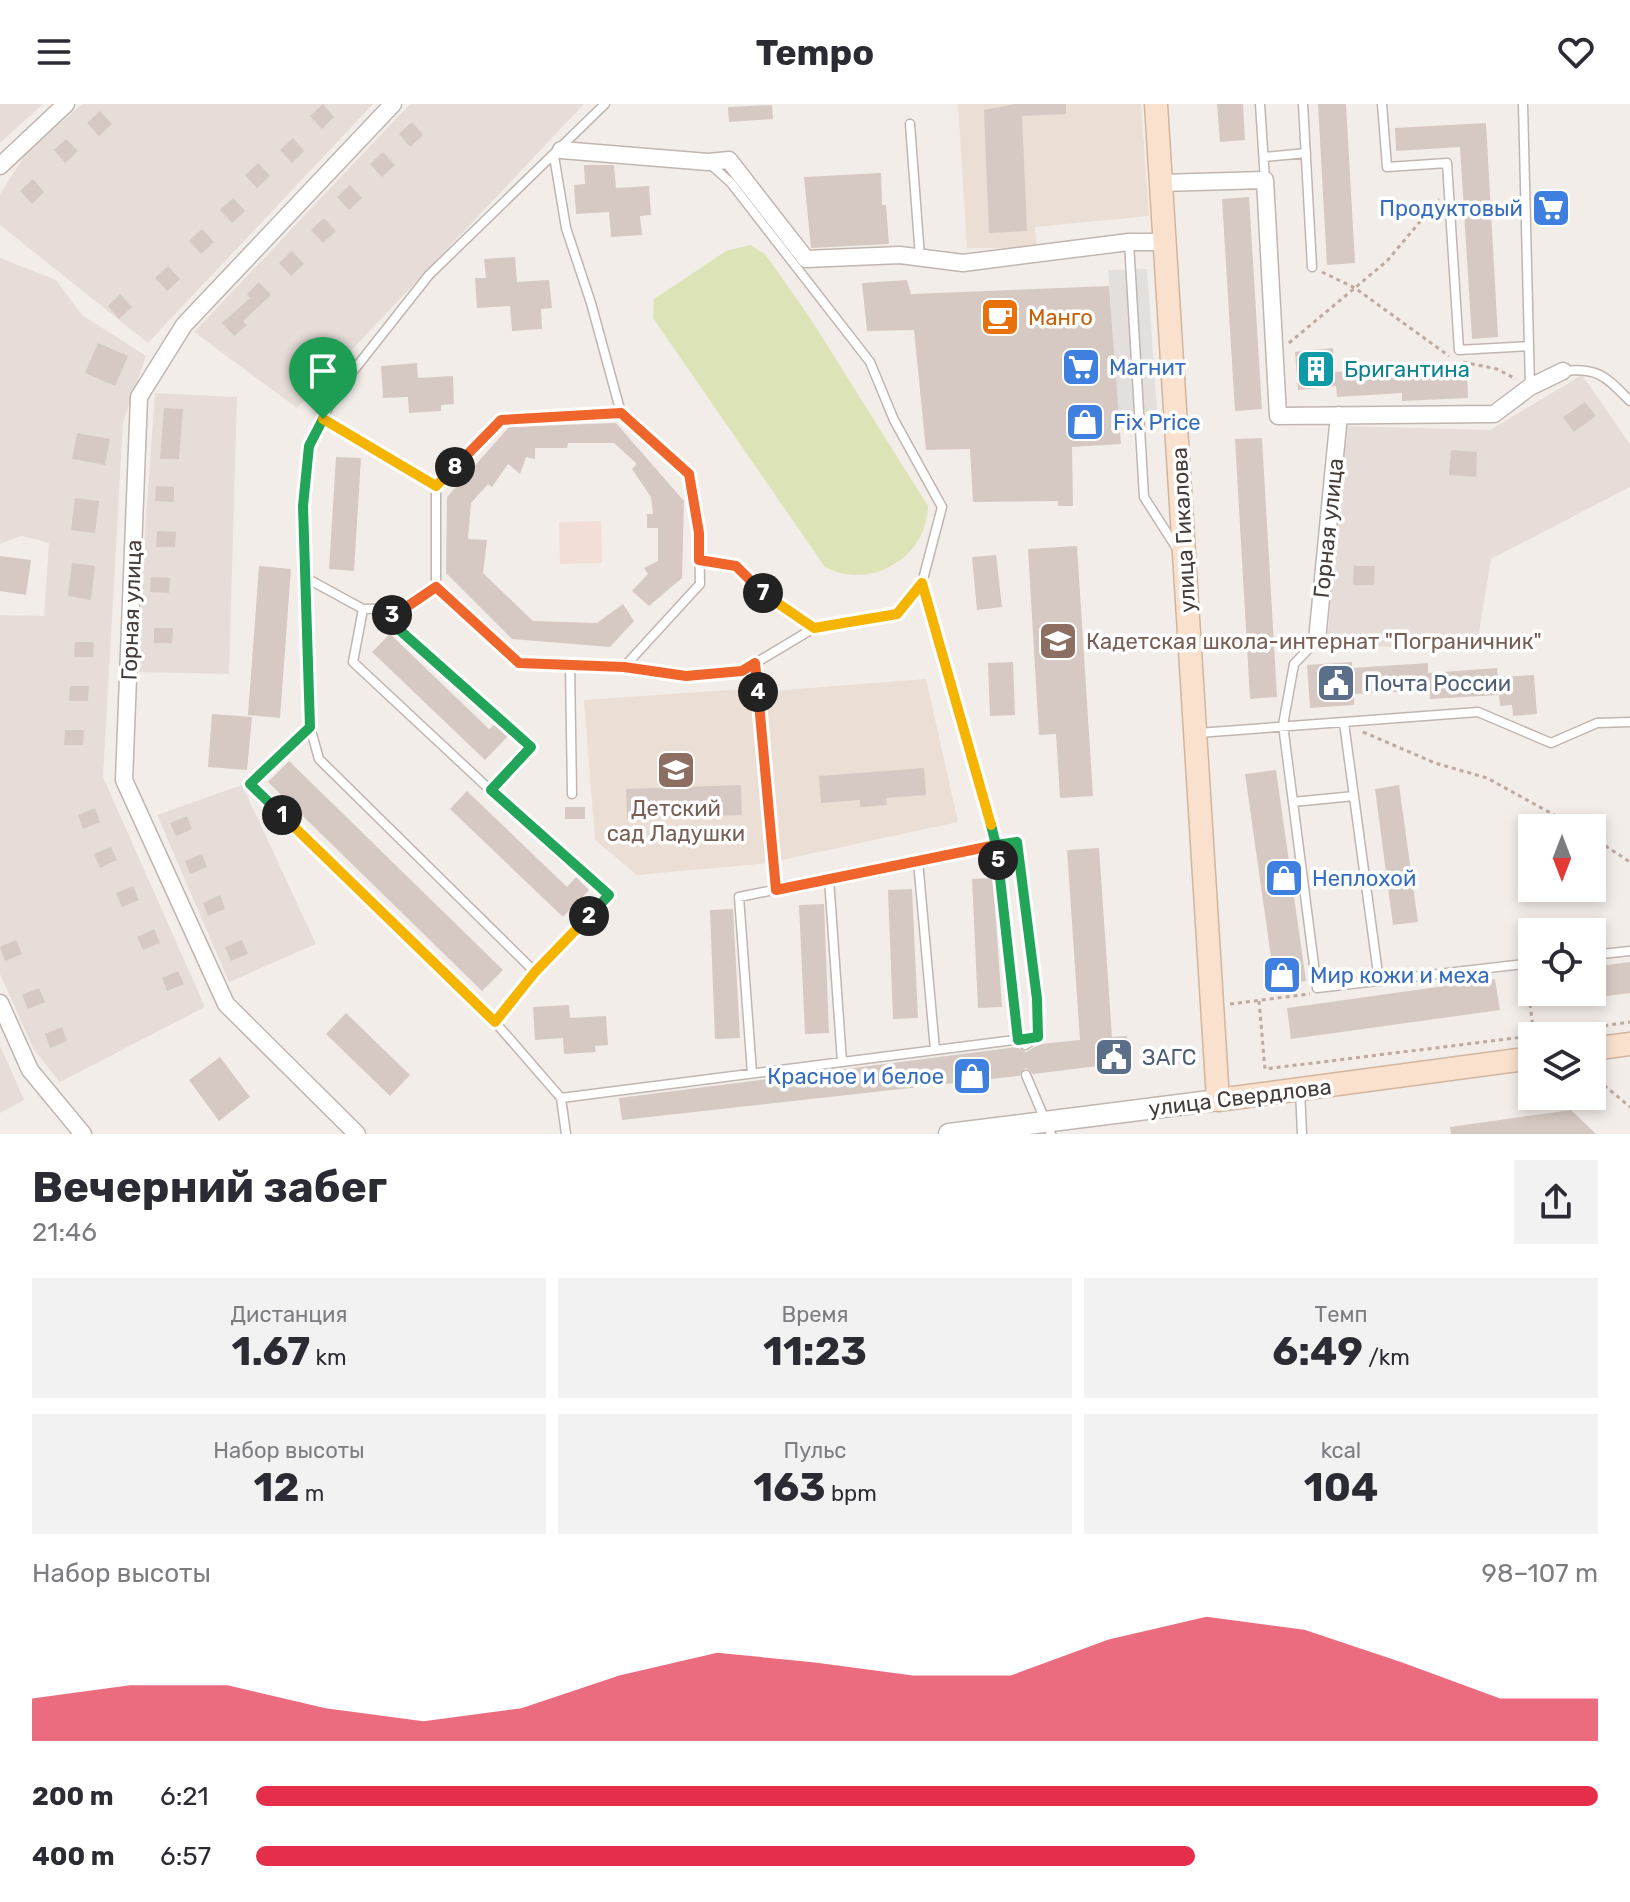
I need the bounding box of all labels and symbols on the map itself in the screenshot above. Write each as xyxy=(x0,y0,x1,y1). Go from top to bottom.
supermarket icon: Продуктовый xyxy=(1530,187,1572,229)
place label: Продуктовый xyxy=(1379,195,1523,222)
cafe icon: Манго xyxy=(979,296,1021,338)
place label: Манго xyxy=(1028,304,1093,331)
pin xyxy=(289,337,357,419)
supermarket icon: Магнит xyxy=(1060,346,1102,388)
building icon: Бригантина xyxy=(1295,348,1337,390)
place label: Магнит xyxy=(1109,354,1186,381)
place label: Бригантина xyxy=(1344,356,1470,383)
shop icon: Fix Price xyxy=(1064,401,1106,443)
place label: Fix Price xyxy=(1113,409,1201,436)
pin: 8 xyxy=(435,447,475,487)
street label: улица Гикалова xyxy=(1166,447,1201,613)
street label: Горная улица xyxy=(1308,457,1349,599)
street label: Горная улица xyxy=(116,539,147,681)
pin: 7 xyxy=(743,573,783,613)
pin: 3 xyxy=(372,595,412,635)
school or university icon: Кадетская школа-интернат "Пограничник" xyxy=(1037,620,1079,662)
place label: Кадетская школа-интернат "Пограничник" xyxy=(1086,628,1542,655)
public building icon: Почта России xyxy=(1315,662,1357,704)
place label: Почта России xyxy=(1364,670,1511,697)
pin: 4 xyxy=(738,672,778,712)
school or university icon: Детский сад Ладушки xyxy=(655,749,697,791)
pin: 1 xyxy=(262,795,302,835)
place label: Детский сад Ладушки xyxy=(607,795,745,847)
north arrow xyxy=(1518,814,1606,902)
pin: 5 xyxy=(978,840,1018,880)
shop icon: Неплохой xyxy=(1263,857,1305,899)
place label: Неплохой xyxy=(1312,865,1416,892)
pin: 2 xyxy=(569,896,609,936)
shop icon: Мир кожи и меха xyxy=(1261,954,1303,996)
place label: Мир кожи и меха xyxy=(1310,962,1490,989)
public building icon: ЗАГС xyxy=(1093,1036,1135,1078)
place label: ЗАГС xyxy=(1142,1044,1196,1071)
shop icon: Красное и белое xyxy=(951,1055,993,1097)
place label: Красное и белое xyxy=(767,1063,944,1090)
street label: улица Свердлова xyxy=(1147,1073,1333,1122)

